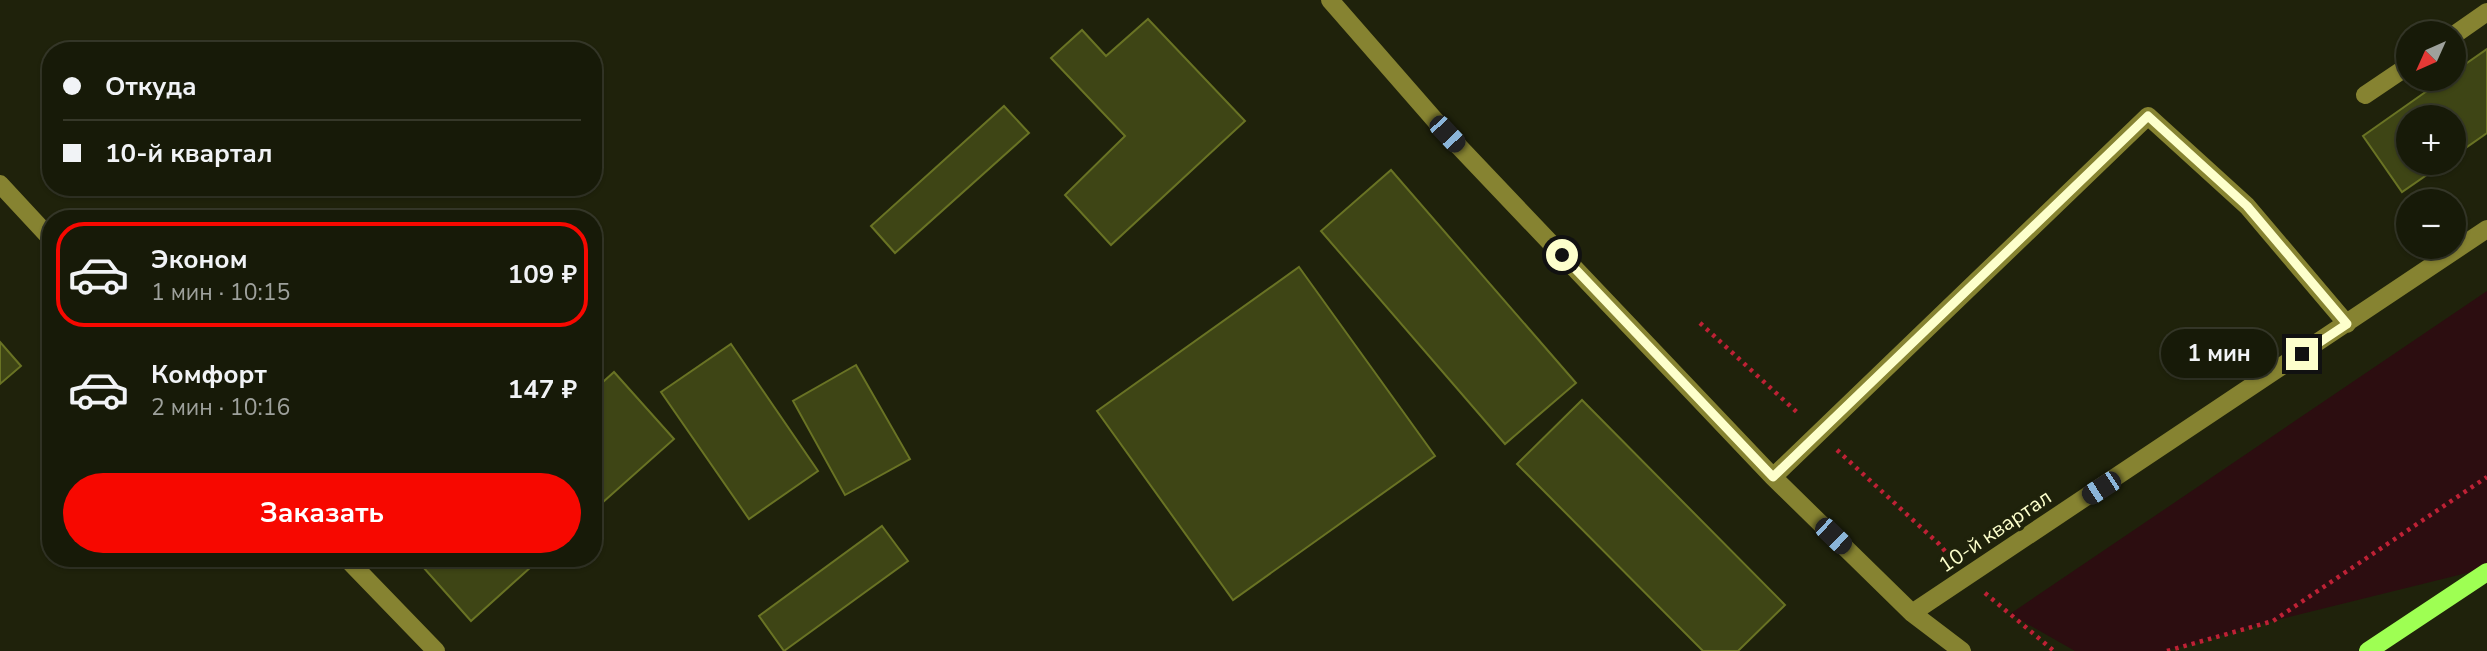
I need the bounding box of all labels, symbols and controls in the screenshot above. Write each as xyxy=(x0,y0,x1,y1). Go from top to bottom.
north arrow xyxy=(2396,21,2466,91)
map controls xyxy=(2396,21,2466,259)
text: Откуда xyxy=(105,69,197,104)
button: + xyxy=(2396,105,2466,175)
car xyxy=(1425,111,1470,157)
text: 10-й квартал xyxy=(105,136,272,171)
button: − xyxy=(2396,189,2466,259)
route start xyxy=(1546,239,1578,271)
text: Эконом xyxy=(151,242,248,277)
icon: car xyxy=(67,243,130,306)
text: 109 ₽ xyxy=(508,257,577,292)
text: 1 мин · 10:15 xyxy=(151,277,290,308)
callout: 1 мин xyxy=(2162,330,2278,378)
text: 1 мин xyxy=(2187,338,2251,369)
route end xyxy=(2286,338,2318,370)
text: Комфорт xyxy=(151,357,267,392)
icon: car xyxy=(67,358,130,421)
text: 147 ₽ xyxy=(508,372,577,407)
text: 2 мин · 10:16 xyxy=(151,392,290,423)
car xyxy=(2078,468,2125,508)
button: Заказать xyxy=(63,473,581,553)
street label: 10-й квартал xyxy=(1933,483,2057,579)
car xyxy=(1811,514,1856,558)

